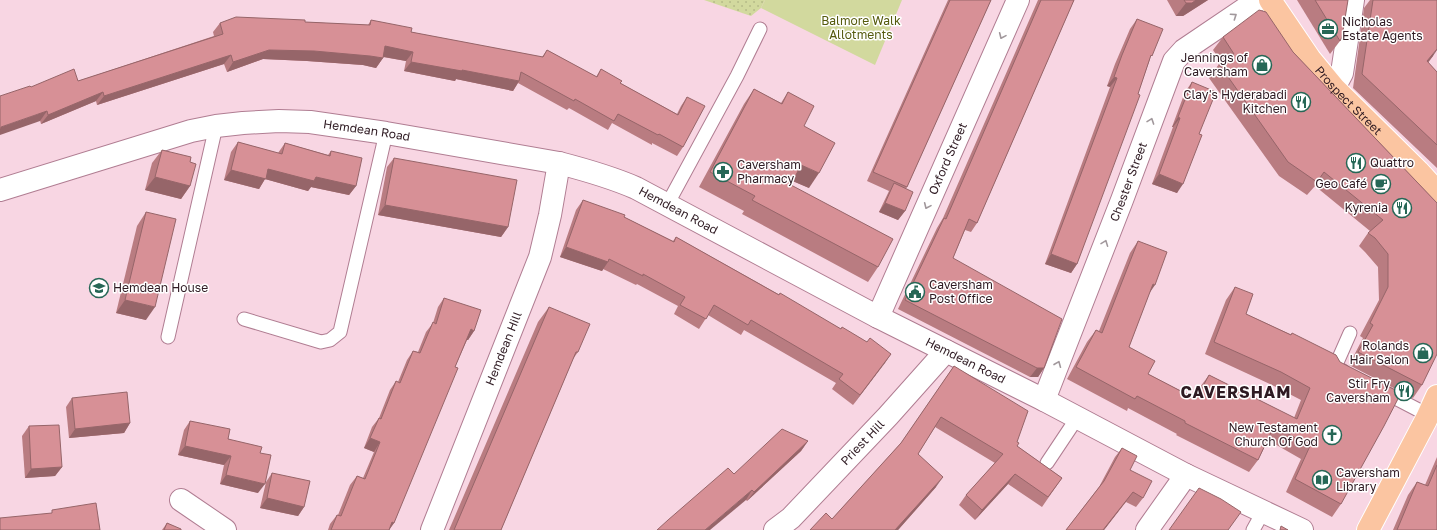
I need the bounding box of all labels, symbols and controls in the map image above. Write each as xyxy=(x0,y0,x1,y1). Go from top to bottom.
park label: Balmore Walk Allotments xyxy=(821,13,901,42)
one-way arrow xyxy=(1230,14,1237,21)
place label: Nicholas Estate Agents xyxy=(1342,14,1423,43)
office icon: Nicholas Estate Agents xyxy=(1317,18,1339,40)
one-way arrow xyxy=(999,32,1007,39)
place label: Jennings of Caversham xyxy=(1181,50,1249,79)
shop icon: Jennings of Caversham xyxy=(1251,54,1273,76)
street label: Prospect Street xyxy=(1312,63,1385,138)
place label: Clay's Hyderabadi Kitchen xyxy=(1183,87,1287,116)
restaurant icon: Clay's Hyderabadi Kitchen xyxy=(1290,91,1312,113)
street label: Hemdean Road xyxy=(322,116,411,144)
one-way arrow xyxy=(1146,118,1155,125)
street label: Oxford Street xyxy=(925,120,970,197)
street label: Chester Street xyxy=(1106,140,1150,224)
restaurant icon: Quattro xyxy=(1345,152,1367,174)
place label: Quattro xyxy=(1370,155,1414,170)
place label: Caversham Pharmacy xyxy=(737,157,801,186)
pharmacy icon: Caversham Pharmacy xyxy=(712,161,734,183)
cafe icon: Geo Café xyxy=(1370,173,1392,195)
place label: Geo Café xyxy=(1315,176,1367,191)
street label: Hemdean Road xyxy=(636,183,721,237)
restaurant icon: Kyrenia xyxy=(1391,197,1413,219)
place label: Kyrenia xyxy=(1345,200,1388,215)
one-way arrow xyxy=(924,201,932,209)
one-way arrow xyxy=(1101,239,1109,246)
school or university icon: Hemdean House xyxy=(88,277,110,299)
place label: Caversham Post Office xyxy=(929,277,993,306)
place label: Hemdean House xyxy=(113,280,208,295)
public building icon: Caversham Post Office xyxy=(904,281,926,303)
street label: Hemdean Hill xyxy=(482,309,525,388)
street label: Hemdean Road xyxy=(923,334,1008,387)
place label: Rolands Hair Salon xyxy=(1349,338,1409,367)
shop icon: Rolands Hair Salon xyxy=(1412,342,1434,364)
one-way arrow xyxy=(1053,360,1061,367)
place label: Stir Fry Caversham xyxy=(1326,376,1390,405)
restaurant icon: Stir Fry Caversham xyxy=(1393,380,1415,402)
district label: CAVERSHAM xyxy=(1181,382,1291,402)
street label: Priest Hill xyxy=(837,416,887,468)
place label: New Testament Church Of God xyxy=(1228,420,1318,449)
church icon: New Testament Church Of God xyxy=(1321,424,1343,446)
place label: Caversham Library xyxy=(1336,465,1400,494)
library icon: Caversham Library xyxy=(1311,469,1333,491)

